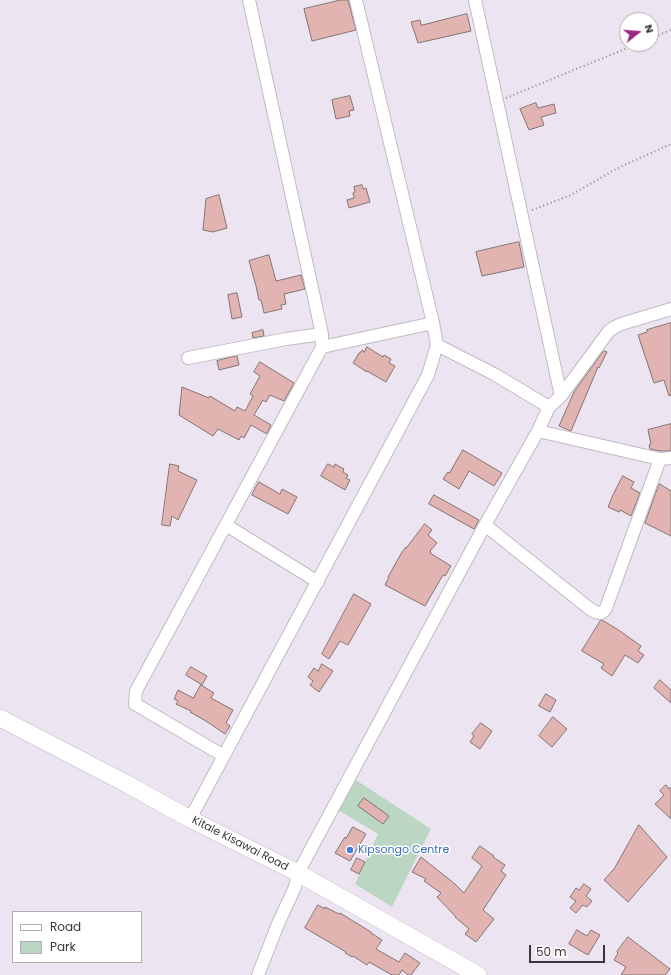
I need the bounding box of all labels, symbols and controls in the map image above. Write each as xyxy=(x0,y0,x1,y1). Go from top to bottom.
north arrow xyxy=(619,12,659,52)
text: N xyxy=(641,22,658,35)
street label: Kitale Kisawai Road xyxy=(190,814,290,874)
place label: Kipsongo Centre xyxy=(358,843,449,857)
marker: Kipsongo Centre xyxy=(345,845,355,855)
legend xyxy=(12,911,142,963)
text: Road xyxy=(50,918,81,935)
scale bar xyxy=(531,937,607,963)
text: Park xyxy=(50,938,76,955)
text: 50 m xyxy=(536,943,567,960)

